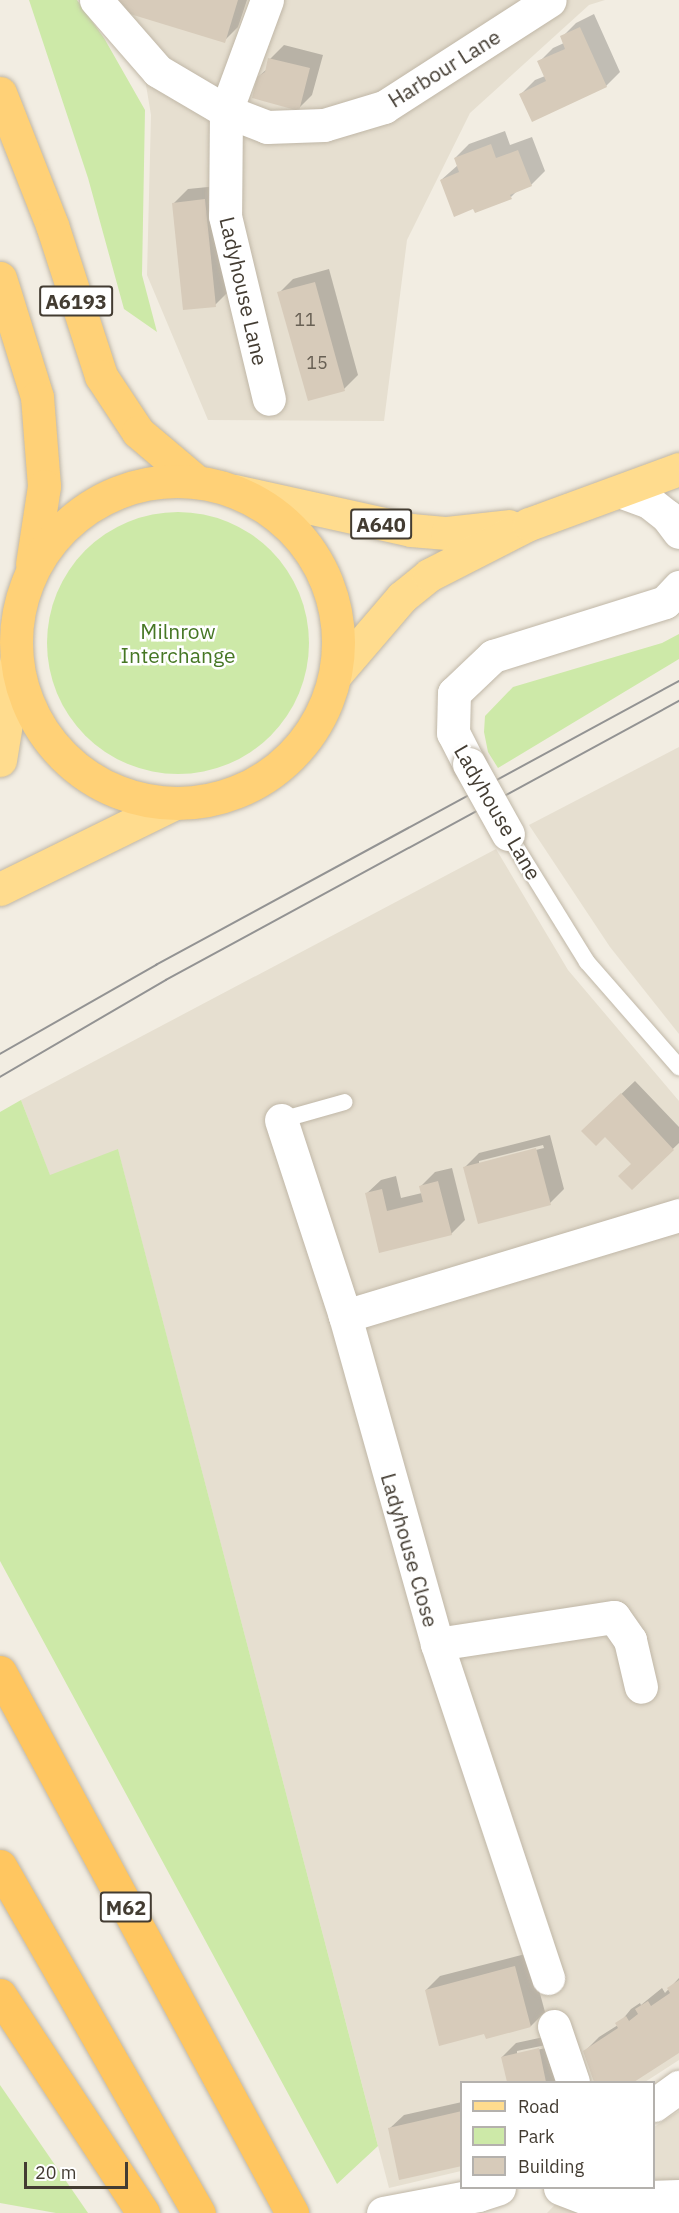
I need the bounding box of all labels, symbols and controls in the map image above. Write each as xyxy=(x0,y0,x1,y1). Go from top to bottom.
street label: Harbour Lane xyxy=(383,24,505,112)
street label: Ladyhouse Lane xyxy=(215,214,273,368)
road number: A6193 xyxy=(38,284,113,318)
house number: 11 xyxy=(294,309,316,331)
house number: 15 xyxy=(306,352,328,374)
road number: A640 xyxy=(350,507,412,541)
park label: Milnrow Interchange xyxy=(121,618,235,668)
street label: Ladyhouse Lane xyxy=(449,740,547,884)
street label: Ladyhouse Close xyxy=(376,1470,444,1630)
road number: M62 xyxy=(99,1890,153,1924)
legend xyxy=(460,2081,655,2189)
text: Road xyxy=(518,2095,559,2118)
text: Park xyxy=(518,2125,554,2148)
scale bar xyxy=(27,2150,130,2188)
text: Building xyxy=(518,2155,584,2178)
text: 20 m xyxy=(35,2161,77,2184)

